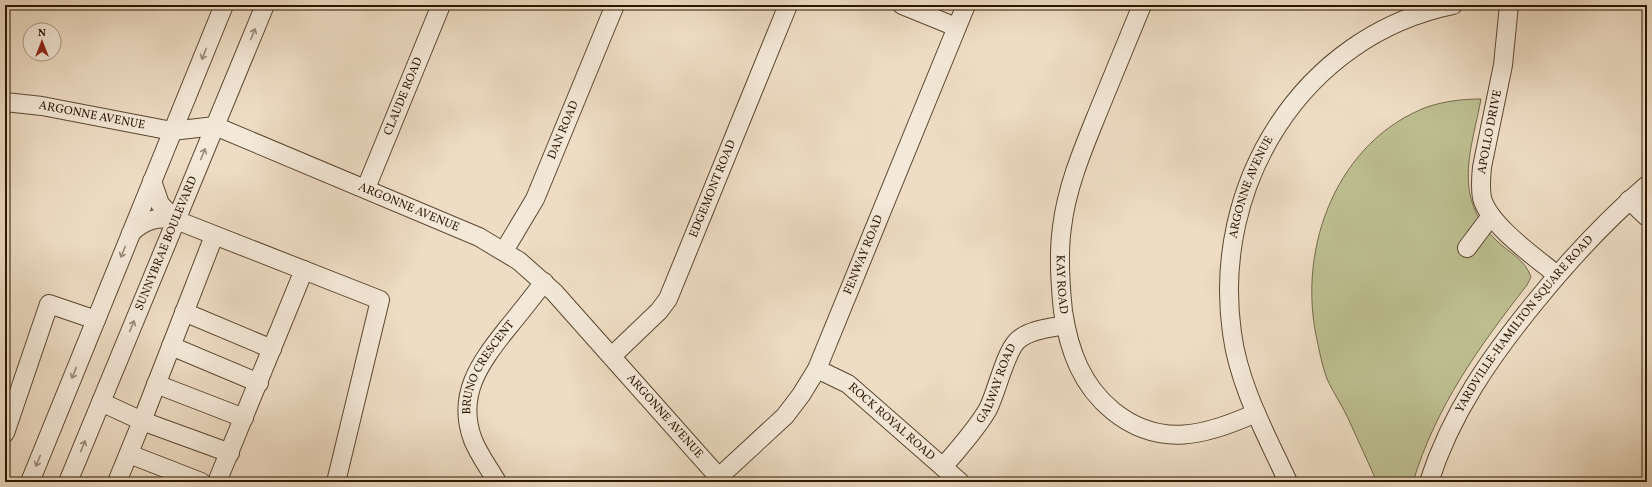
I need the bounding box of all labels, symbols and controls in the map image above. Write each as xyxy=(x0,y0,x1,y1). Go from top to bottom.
north arrow xyxy=(22,22,62,62)
text: N xyxy=(38,26,46,41)
one-way arrow xyxy=(250,28,257,40)
one-way arrow xyxy=(199,48,207,60)
street label: CLAUDE ROAD xyxy=(380,55,427,138)
street label: APOLLO DRIVE xyxy=(1474,89,1506,175)
street label: ARGONNE AVENUE xyxy=(37,98,146,134)
street label: DAN ROAD xyxy=(544,98,583,162)
street label: ARGONNE AVENUE xyxy=(1226,133,1277,240)
street label: EDGEMONT ROAD xyxy=(686,138,740,240)
one-way arrow xyxy=(200,148,208,160)
street label: SUNNYBRAE BOULEVARD xyxy=(132,174,201,313)
street label: ARGONNE AVENUE xyxy=(356,179,462,236)
street label: FENWAY ROAD xyxy=(840,212,887,297)
street label: YARDVILLE-HAMILTON SQUARE ROAD xyxy=(1452,232,1597,416)
one-way arrow xyxy=(119,246,126,258)
street label: KAY ROAD xyxy=(1052,255,1071,315)
street label: BRUNO CRESCENT xyxy=(459,317,518,415)
one-way arrow xyxy=(129,320,137,332)
street label: GALWAY ROAD xyxy=(973,341,1021,427)
one-way arrow xyxy=(70,366,78,378)
street label: ARGONNE AVENUE xyxy=(623,371,706,462)
street label: ROCK ROYAL ROAD xyxy=(845,380,938,464)
one-way arrow xyxy=(79,440,87,452)
one-way arrow xyxy=(34,455,42,467)

